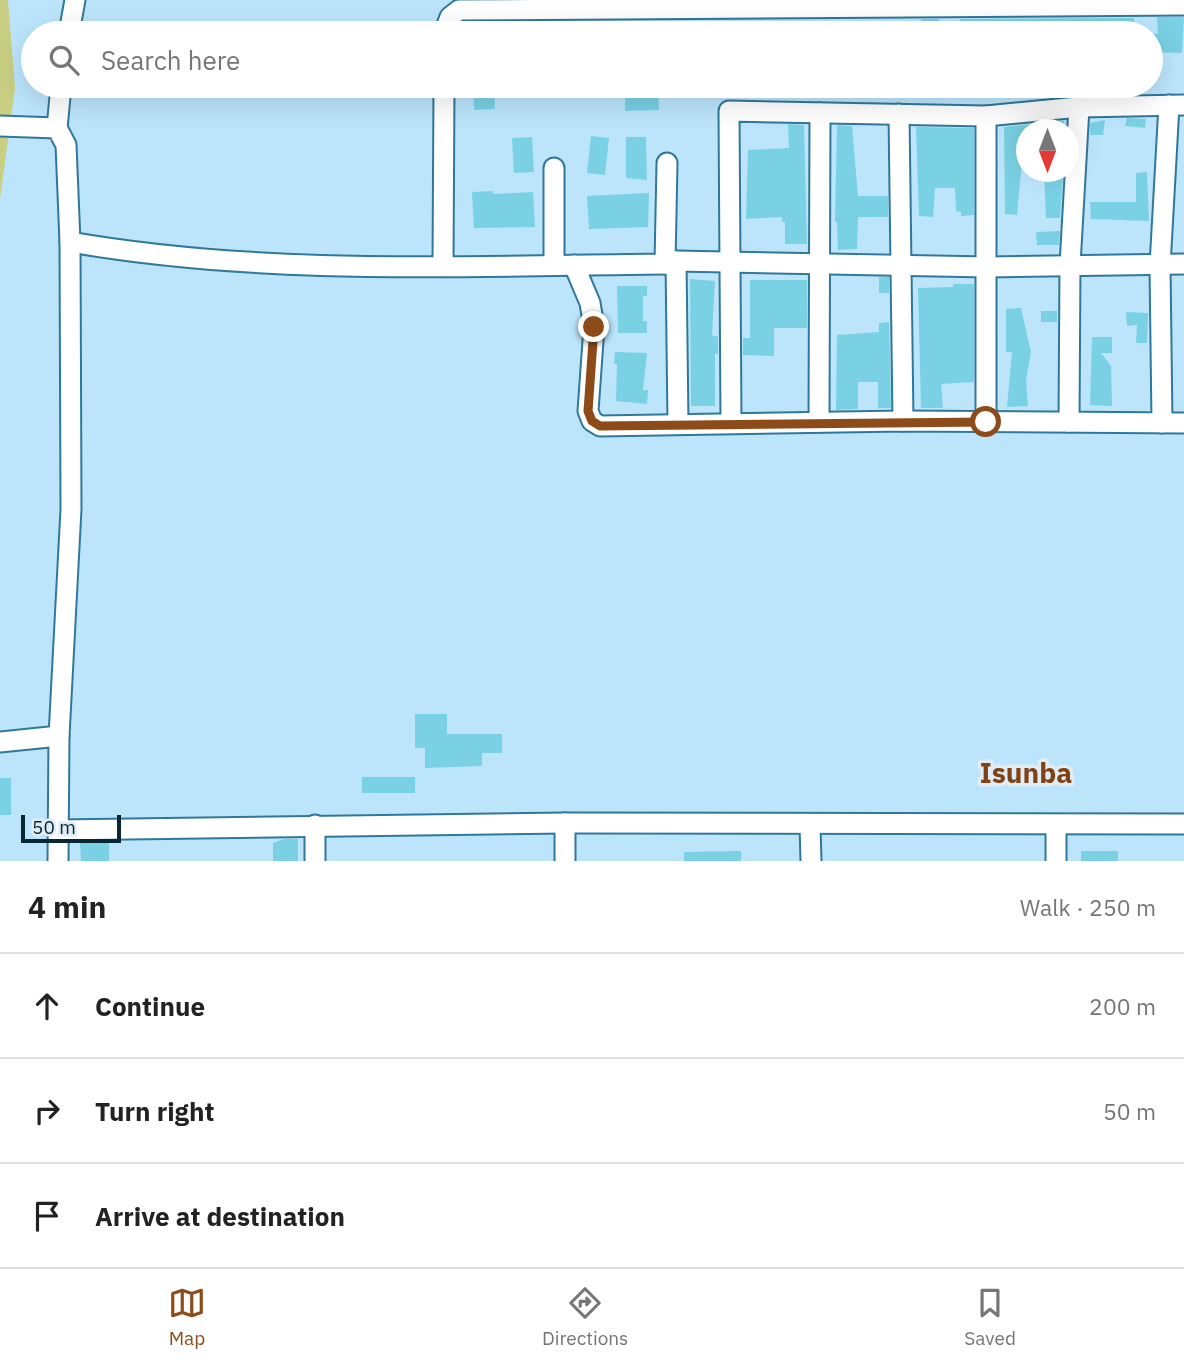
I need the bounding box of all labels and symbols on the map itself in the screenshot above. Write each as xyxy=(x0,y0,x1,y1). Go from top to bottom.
north arrow xyxy=(1016,119,1079,182)
route end xyxy=(578,311,609,342)
route start xyxy=(970,406,1001,437)
district label: Isunba xyxy=(980,754,1072,791)
scale bar xyxy=(21,812,121,844)

